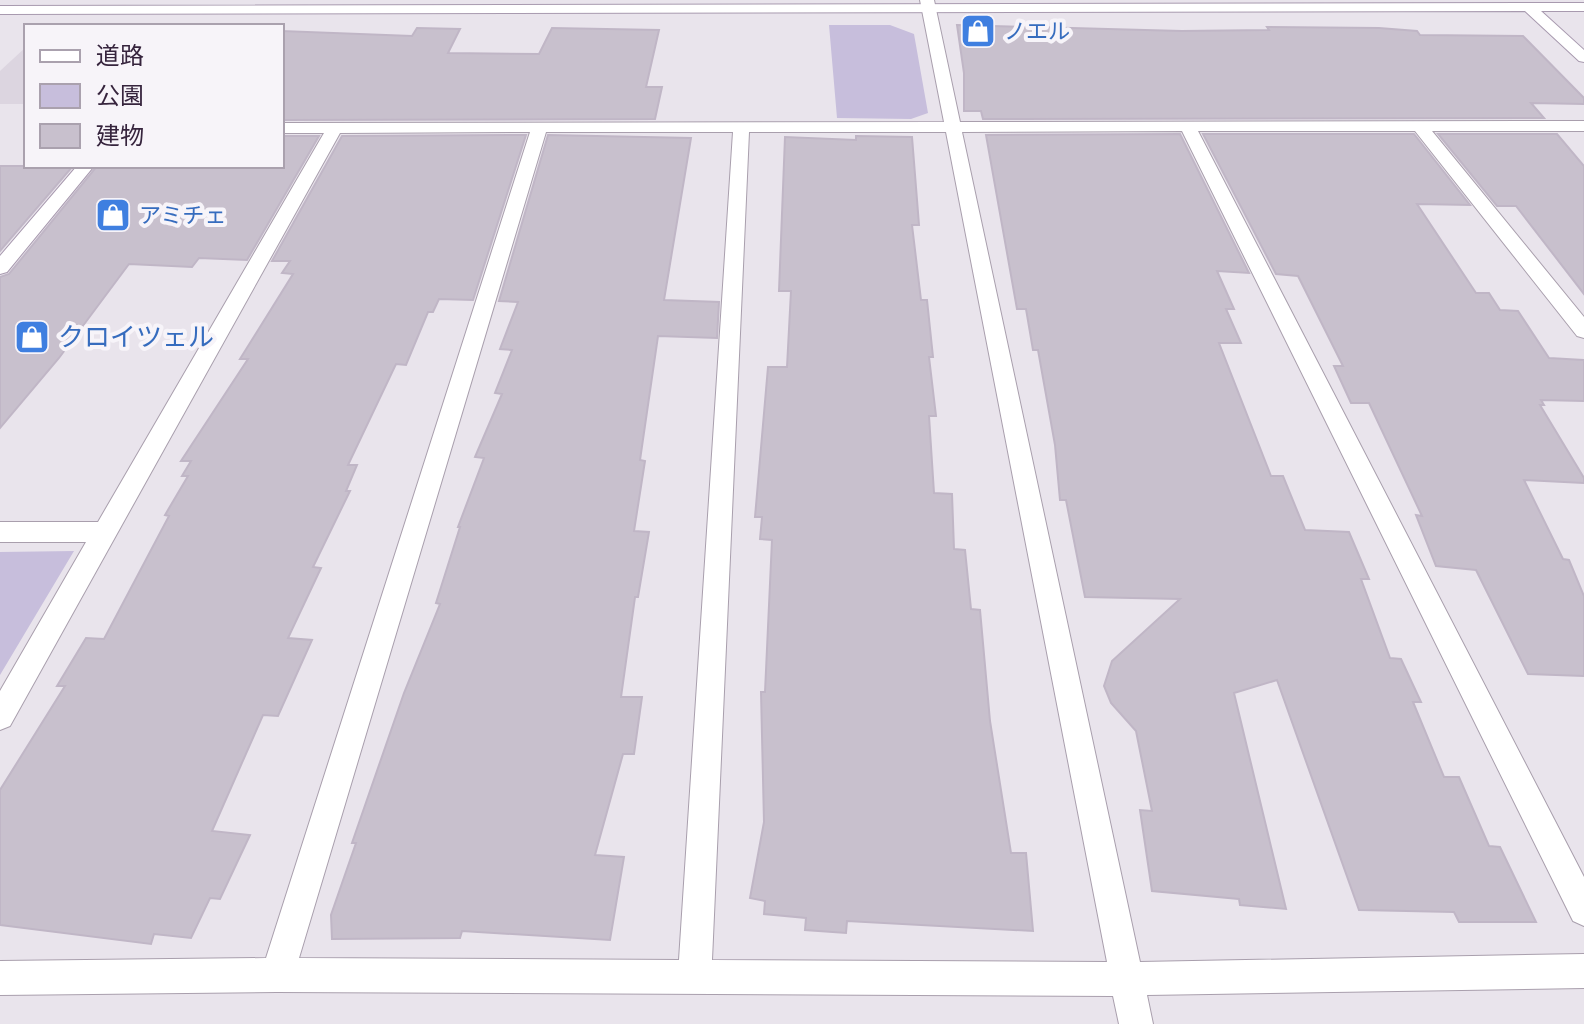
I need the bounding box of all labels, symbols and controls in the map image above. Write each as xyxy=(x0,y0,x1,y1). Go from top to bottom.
shop icon: ノエル xyxy=(959,12,997,50)
place label: ノエル xyxy=(1004,19,1070,44)
legend xyxy=(24,24,284,168)
text: 道路 xyxy=(96,42,144,69)
text: 公園 xyxy=(96,82,144,109)
text: 建物 xyxy=(96,122,144,149)
shop icon: アミチェ xyxy=(94,196,132,234)
place label: アミチェ xyxy=(139,203,227,228)
shop icon: クロイツェル xyxy=(13,318,51,356)
place label: クロイツェル xyxy=(58,322,214,352)

